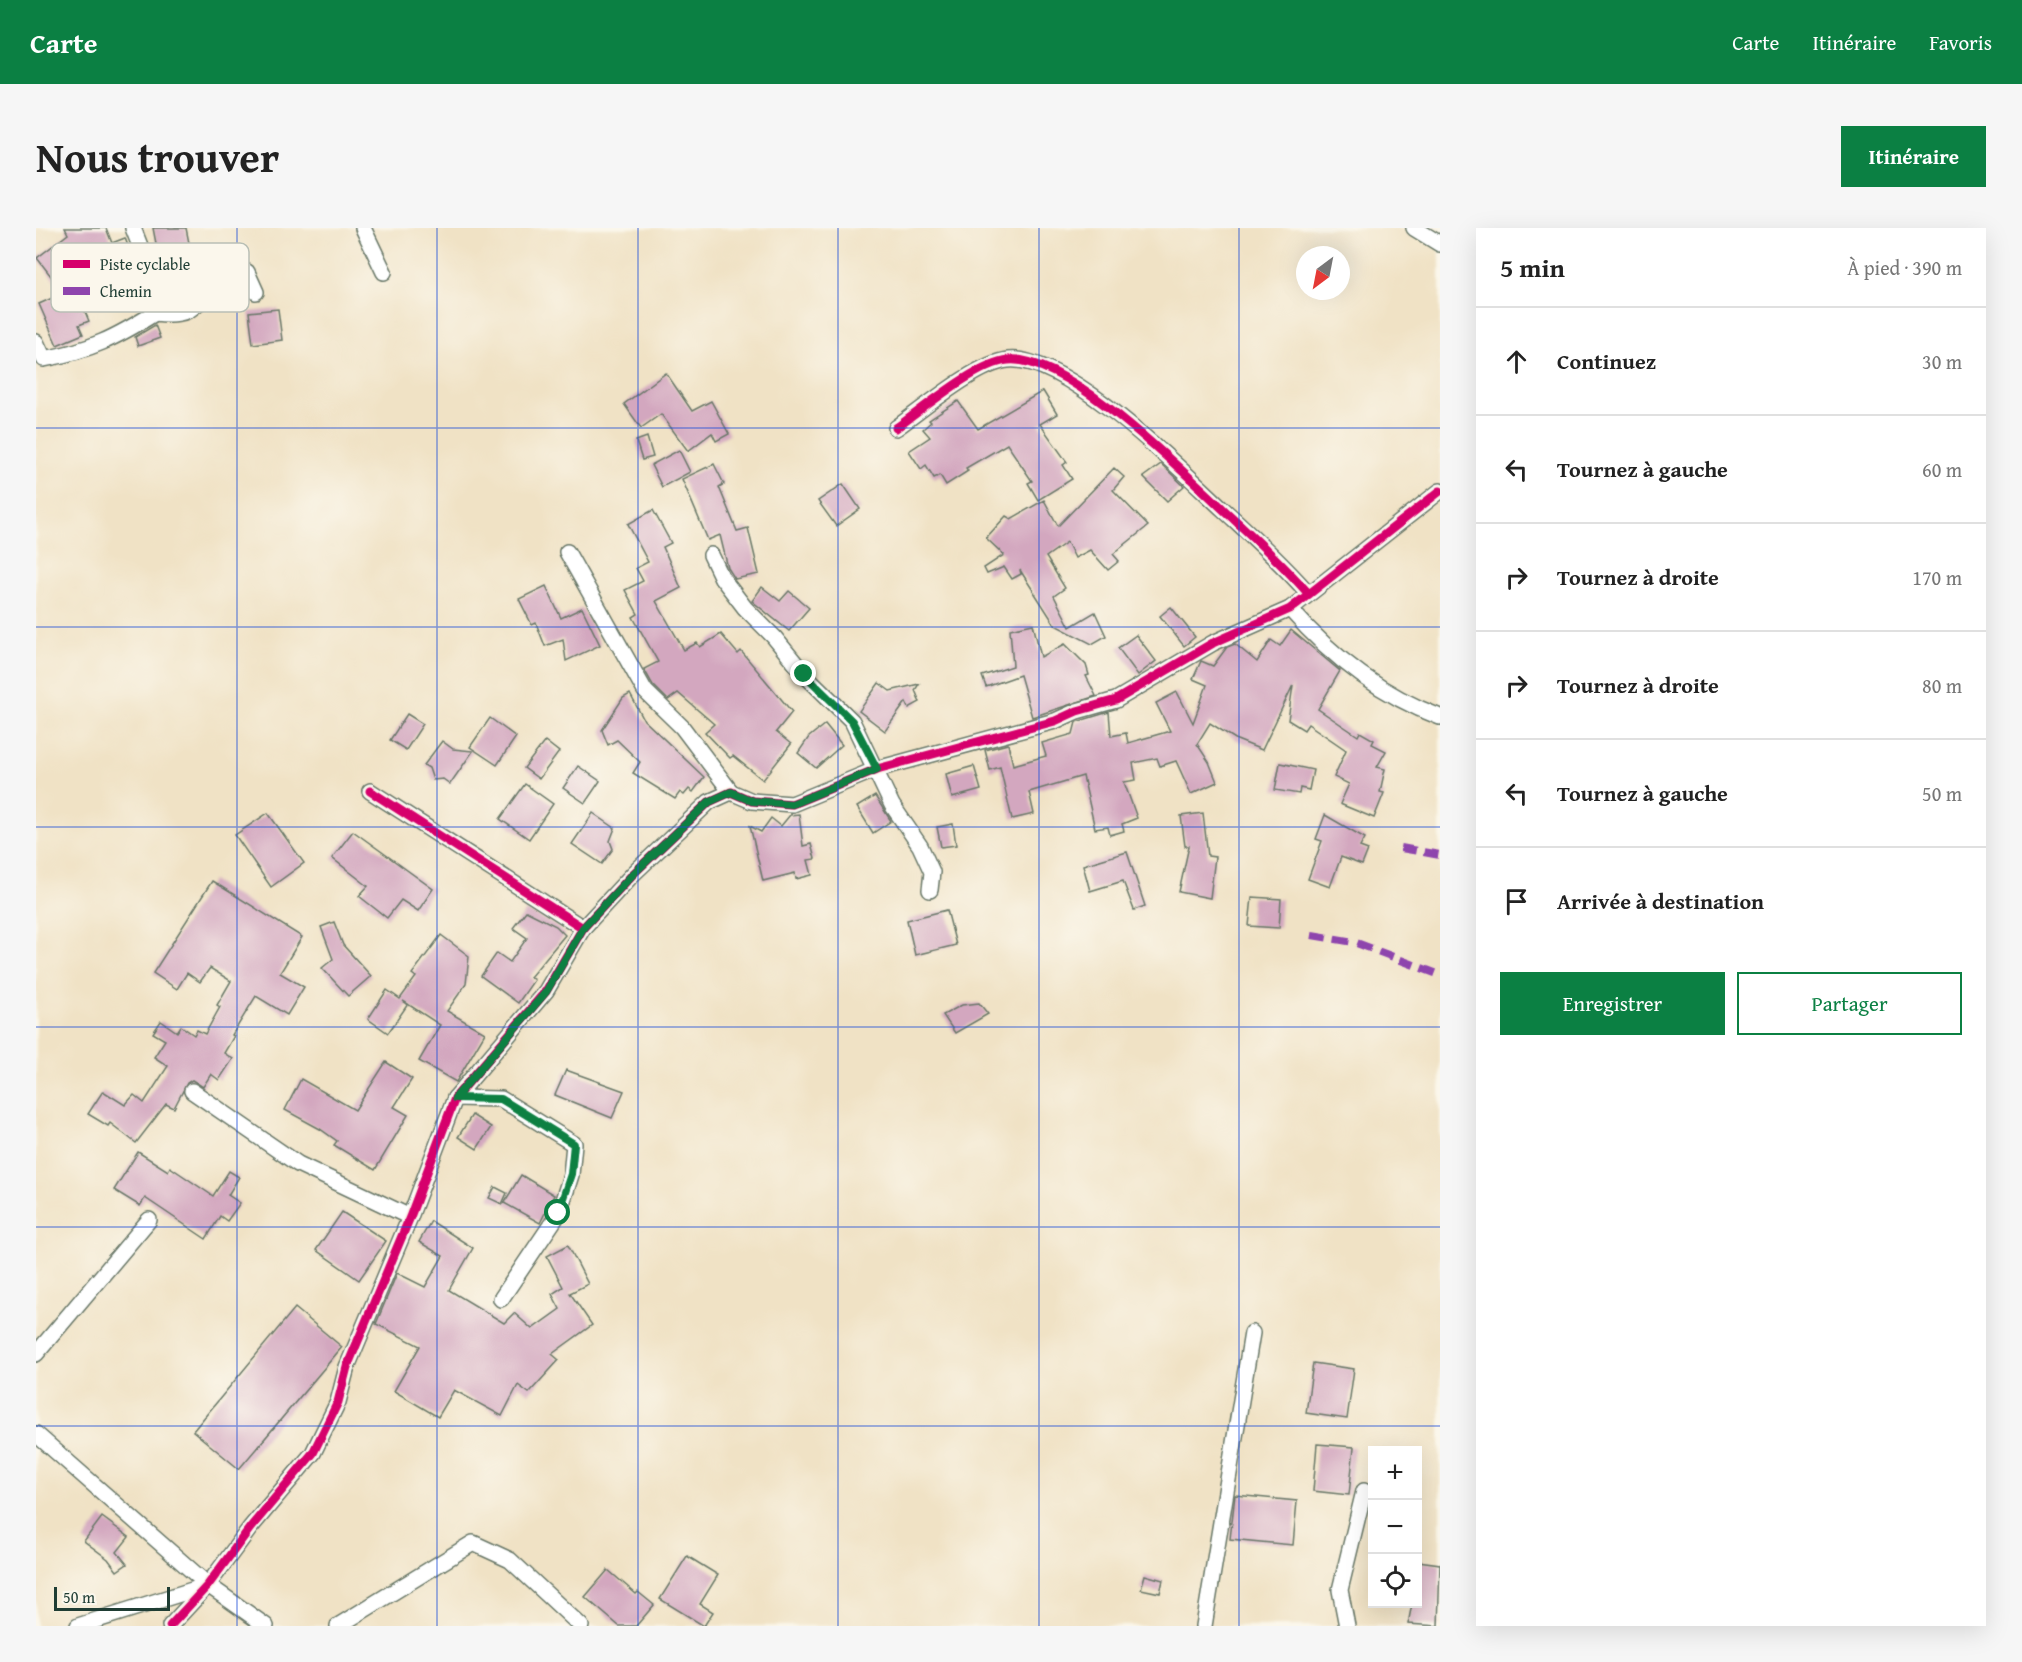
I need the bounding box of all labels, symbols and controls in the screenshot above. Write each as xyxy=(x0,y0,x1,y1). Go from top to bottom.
text: Carte xyxy=(30,22,97,63)
text: Carte xyxy=(1732,27,1779,58)
text: Itinéraire xyxy=(1812,27,1896,58)
text: Favoris xyxy=(1929,27,1992,58)
text: Nous trouver xyxy=(36,126,279,187)
button: Itinéraire xyxy=(1841,126,1986,187)
legend xyxy=(51,243,249,312)
north arrow xyxy=(1296,246,1350,300)
text: 5 min xyxy=(1500,248,1565,287)
text: Piste cyclable xyxy=(100,252,190,276)
text: À pied · 390 m xyxy=(1847,253,1962,282)
text: Chemin xyxy=(100,279,152,303)
icon: ahead xyxy=(1500,345,1533,378)
text: Continuez xyxy=(1557,345,1656,377)
text: 30 m xyxy=(1922,347,1962,376)
icon: left xyxy=(1500,453,1533,486)
text: Tournez à gauche xyxy=(1557,453,1728,485)
text: 60 m xyxy=(1922,455,1962,484)
icon: right xyxy=(1500,561,1533,594)
text: Tournez à droite xyxy=(1557,561,1719,593)
text: 170 m xyxy=(1912,563,1962,592)
route end xyxy=(790,660,816,686)
icon: right xyxy=(1500,669,1533,702)
text: Tournez à droite xyxy=(1557,669,1719,701)
text: 80 m xyxy=(1922,671,1962,700)
icon: left xyxy=(1500,777,1533,810)
text: Tournez à gauche xyxy=(1557,777,1728,809)
text: 50 m xyxy=(1922,779,1962,808)
icon: arrive xyxy=(1500,885,1533,918)
text: Arrivée à destination xyxy=(1557,885,1764,917)
button: Enregistrer xyxy=(1500,972,1725,1035)
button: Partager xyxy=(1737,972,1962,1035)
route start xyxy=(544,1199,570,1225)
map controls xyxy=(1368,1446,1422,1608)
button: + xyxy=(1368,1446,1422,1500)
button: − xyxy=(1368,1500,1422,1554)
button: locate xyxy=(1368,1554,1422,1608)
scale bar xyxy=(54,1584,170,1612)
text: 50 m xyxy=(63,1585,95,1609)

